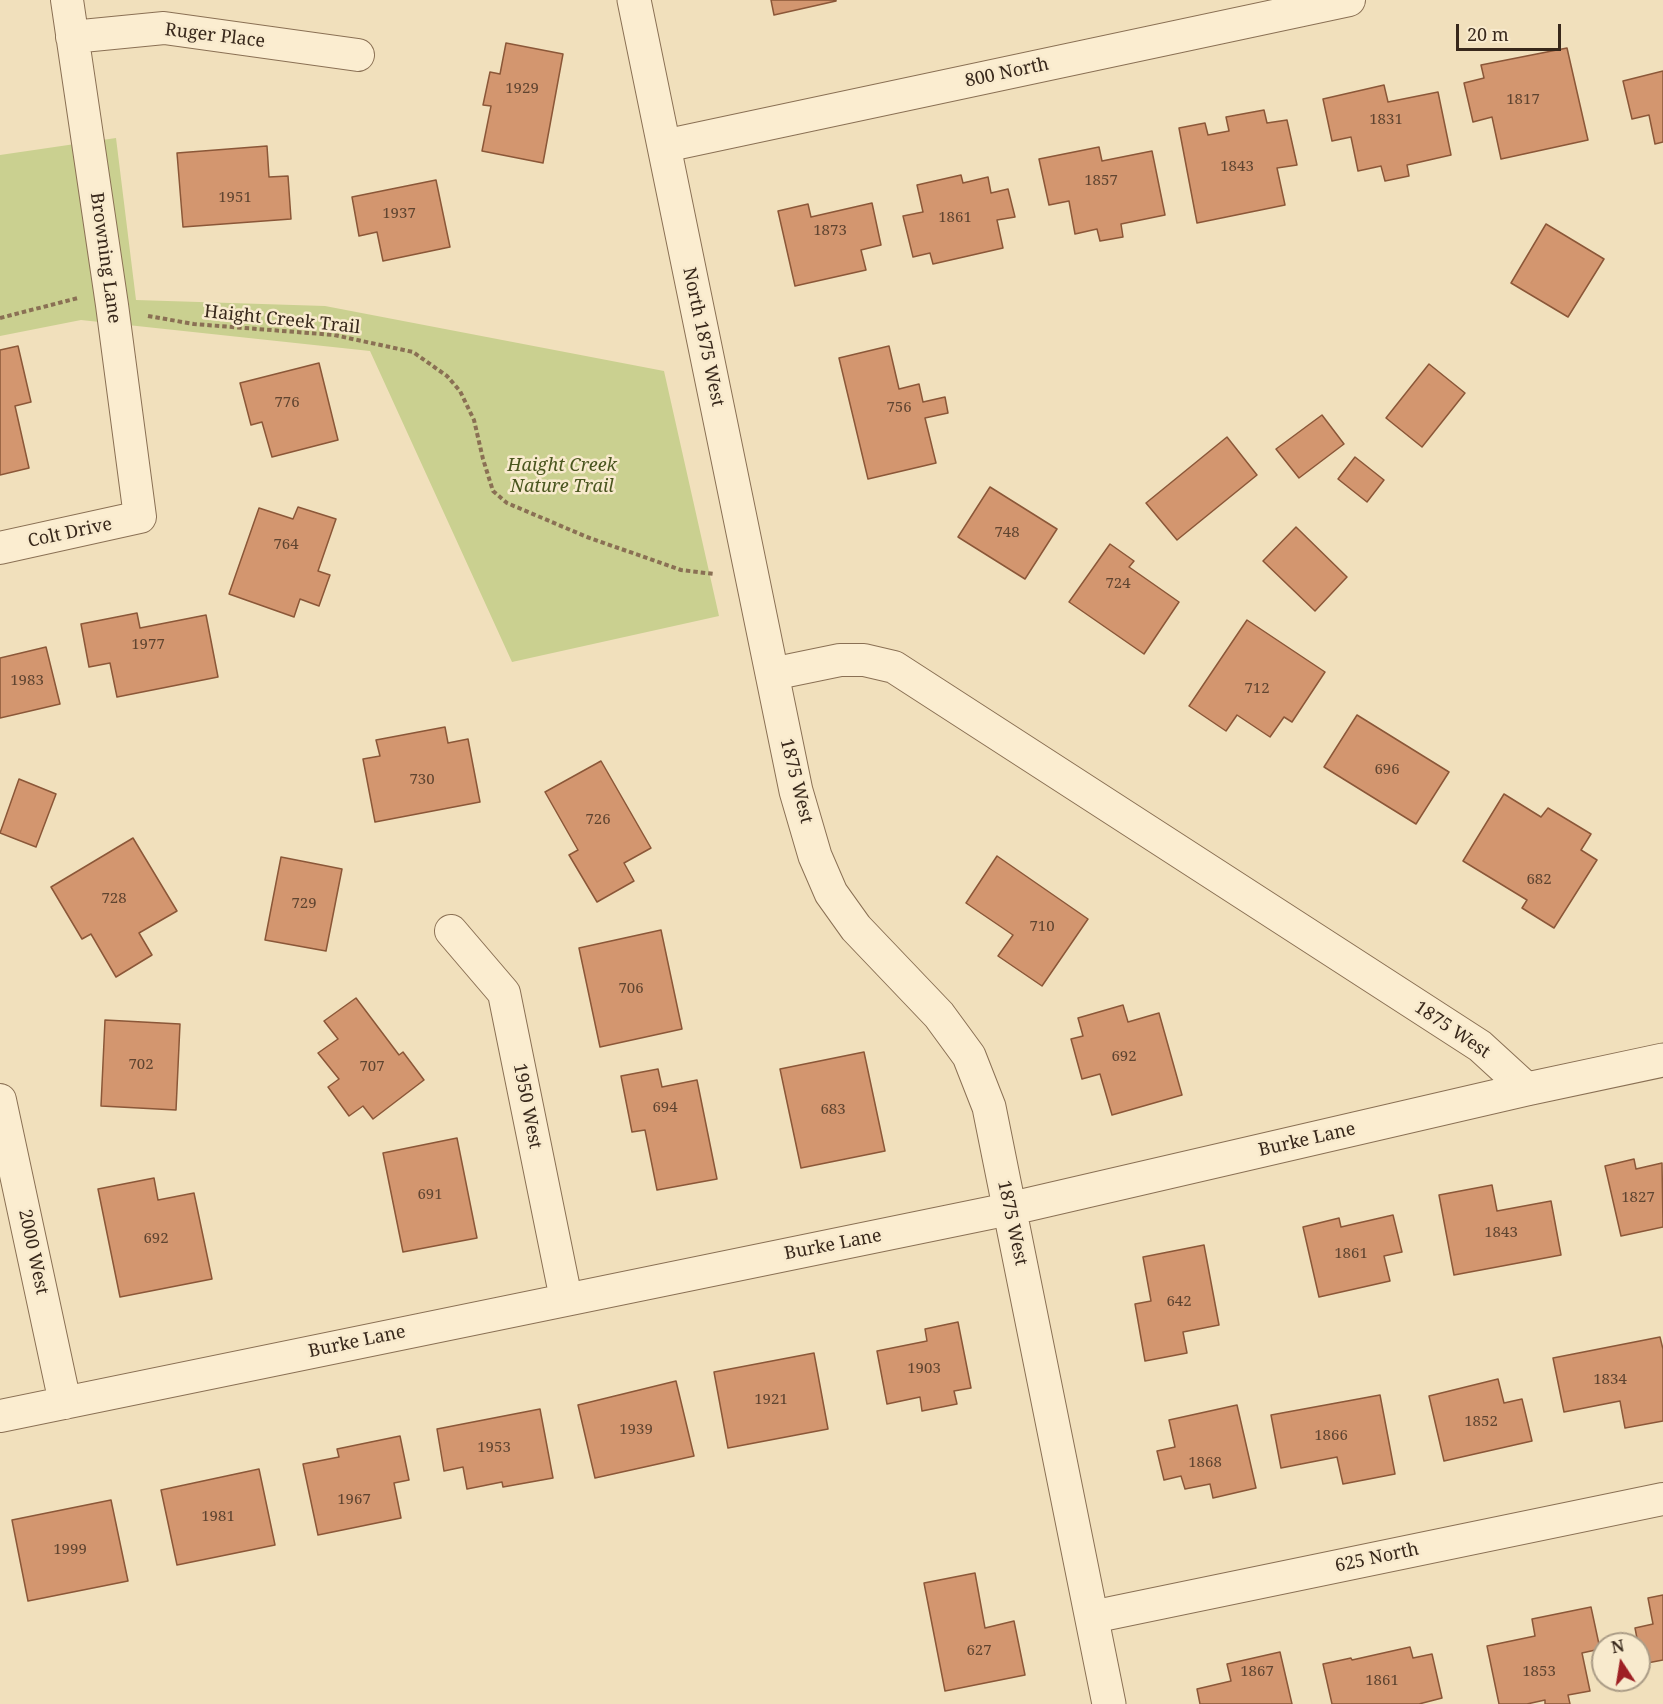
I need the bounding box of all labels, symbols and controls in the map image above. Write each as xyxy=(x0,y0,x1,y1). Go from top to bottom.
scale bar xyxy=(1459,12,1564,50)
street label: Ruger Place xyxy=(164,19,266,53)
text: 20 m xyxy=(1467,22,1509,46)
street label: 800 North xyxy=(963,54,1051,92)
house number: 1929 xyxy=(505,80,539,98)
house number: 1817 xyxy=(1506,91,1540,109)
house number: 1831 xyxy=(1369,111,1403,129)
house number: 1843 xyxy=(1220,158,1254,176)
house number: 1857 xyxy=(1084,172,1118,190)
house number: 1951 xyxy=(218,189,252,207)
street label: Browning Lane xyxy=(85,191,125,325)
house number: 1937 xyxy=(382,205,416,223)
house number: 1861 xyxy=(938,209,972,227)
house number: 1873 xyxy=(813,222,847,240)
street label: North 1875 West xyxy=(678,265,728,409)
street label: Haight Creek Trail xyxy=(203,301,361,339)
house number: 776 xyxy=(274,394,300,412)
house number: 756 xyxy=(886,399,912,417)
park label: Haight Creek Nature Trail xyxy=(507,455,617,498)
street label: Colt Drive xyxy=(26,514,114,552)
house number: 748 xyxy=(994,524,1020,542)
house number: 764 xyxy=(273,536,299,554)
house number: 724 xyxy=(1105,575,1131,593)
house number: 1977 xyxy=(131,636,165,654)
house number: 1983 xyxy=(10,672,44,690)
house number: 712 xyxy=(1244,680,1270,698)
street label: 1875 West xyxy=(775,736,817,826)
house number: 696 xyxy=(1374,761,1400,779)
house number: 730 xyxy=(409,771,435,789)
house number: 726 xyxy=(585,811,611,829)
house number: 682 xyxy=(1526,871,1552,889)
house number: 728 xyxy=(101,890,127,908)
house number: 729 xyxy=(291,895,317,913)
house number: 710 xyxy=(1029,918,1055,936)
house number: 706 xyxy=(618,980,644,998)
street label: 1875 West xyxy=(1410,997,1494,1063)
house number: 692 xyxy=(1111,1048,1137,1066)
house number: 702 xyxy=(128,1056,154,1074)
house number: 707 xyxy=(359,1058,385,1076)
street label: 1950 West xyxy=(508,1061,546,1151)
house number: 694 xyxy=(652,1099,678,1117)
house number: 683 xyxy=(820,1101,846,1119)
street label: Burke Lane xyxy=(1256,1118,1358,1162)
street label: 1875 West xyxy=(992,1178,1032,1268)
house number: 691 xyxy=(417,1186,443,1204)
house number: 1827 xyxy=(1621,1189,1655,1207)
street label: 2000 West xyxy=(13,1207,53,1297)
house number: 1843 xyxy=(1484,1224,1518,1242)
street label: Burke Lane xyxy=(782,1225,884,1265)
house number: 692 xyxy=(143,1230,169,1248)
house number: 1861 xyxy=(1334,1245,1368,1263)
house number: 642 xyxy=(1166,1293,1192,1311)
street label: Burke Lane xyxy=(306,1321,408,1363)
house number: 1903 xyxy=(907,1360,941,1378)
house number: 1834 xyxy=(1593,1371,1627,1389)
house number: 1921 xyxy=(754,1391,788,1409)
house number: 1852 xyxy=(1464,1413,1498,1431)
house number: 1939 xyxy=(619,1421,653,1439)
house number: 1866 xyxy=(1314,1427,1348,1445)
house number: 1953 xyxy=(477,1439,511,1457)
house number: 1868 xyxy=(1188,1454,1222,1472)
house number: 1967 xyxy=(337,1491,371,1509)
house number: 1981 xyxy=(201,1508,235,1526)
street label: 625 North xyxy=(1333,1539,1421,1577)
house number: 1999 xyxy=(53,1541,87,1559)
north arrow xyxy=(1591,1632,1651,1692)
text: N xyxy=(1609,1634,1626,1658)
house number: 627 xyxy=(966,1642,992,1660)
house number: 1867 xyxy=(1240,1663,1274,1681)
house number: 1853 xyxy=(1522,1663,1556,1681)
house number: 1861 xyxy=(1365,1672,1399,1690)

